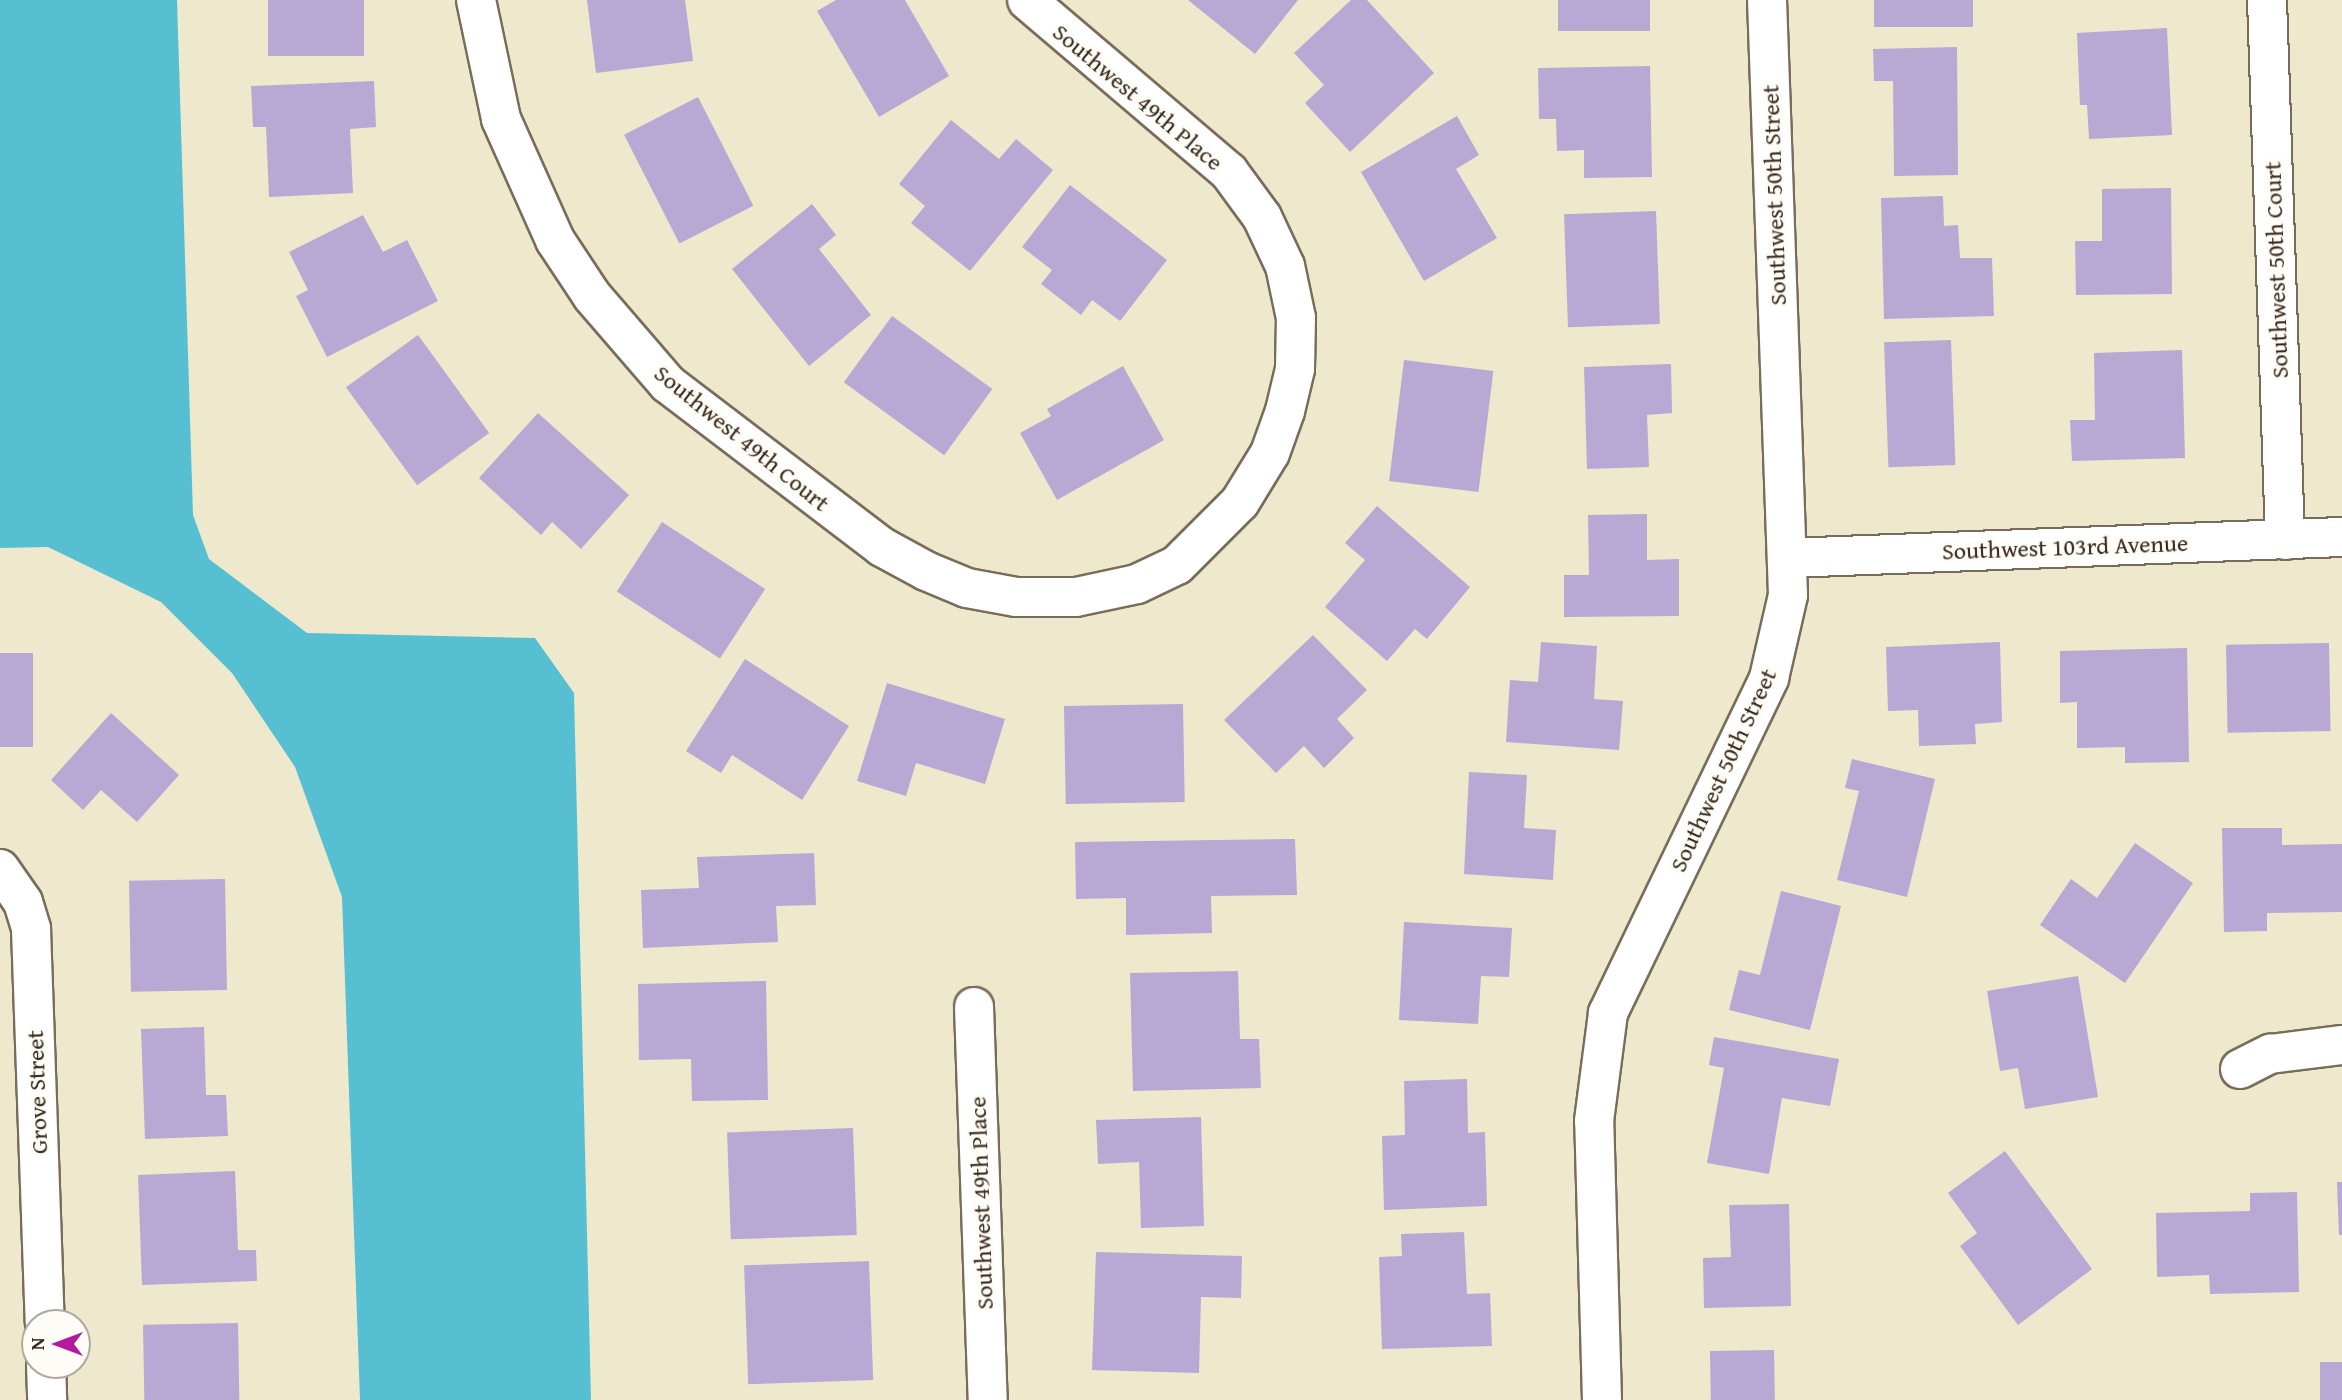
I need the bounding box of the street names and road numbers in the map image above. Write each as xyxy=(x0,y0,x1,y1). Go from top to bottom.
street label: Southwest 49th Place xyxy=(1047,17,1229,177)
street label: Southwest 50th Street xyxy=(1756,84,1792,306)
street label: Southwest 50th Court xyxy=(2258,161,2294,379)
street label: Southwest 49th Court xyxy=(649,359,835,517)
street label: Southwest 103rd Avenue xyxy=(1941,528,2189,566)
street label: Southwest 50th Street xyxy=(1663,664,1783,876)
street label: Grove Street xyxy=(20,1029,54,1155)
street label: Southwest 49th Place xyxy=(963,1096,999,1310)

